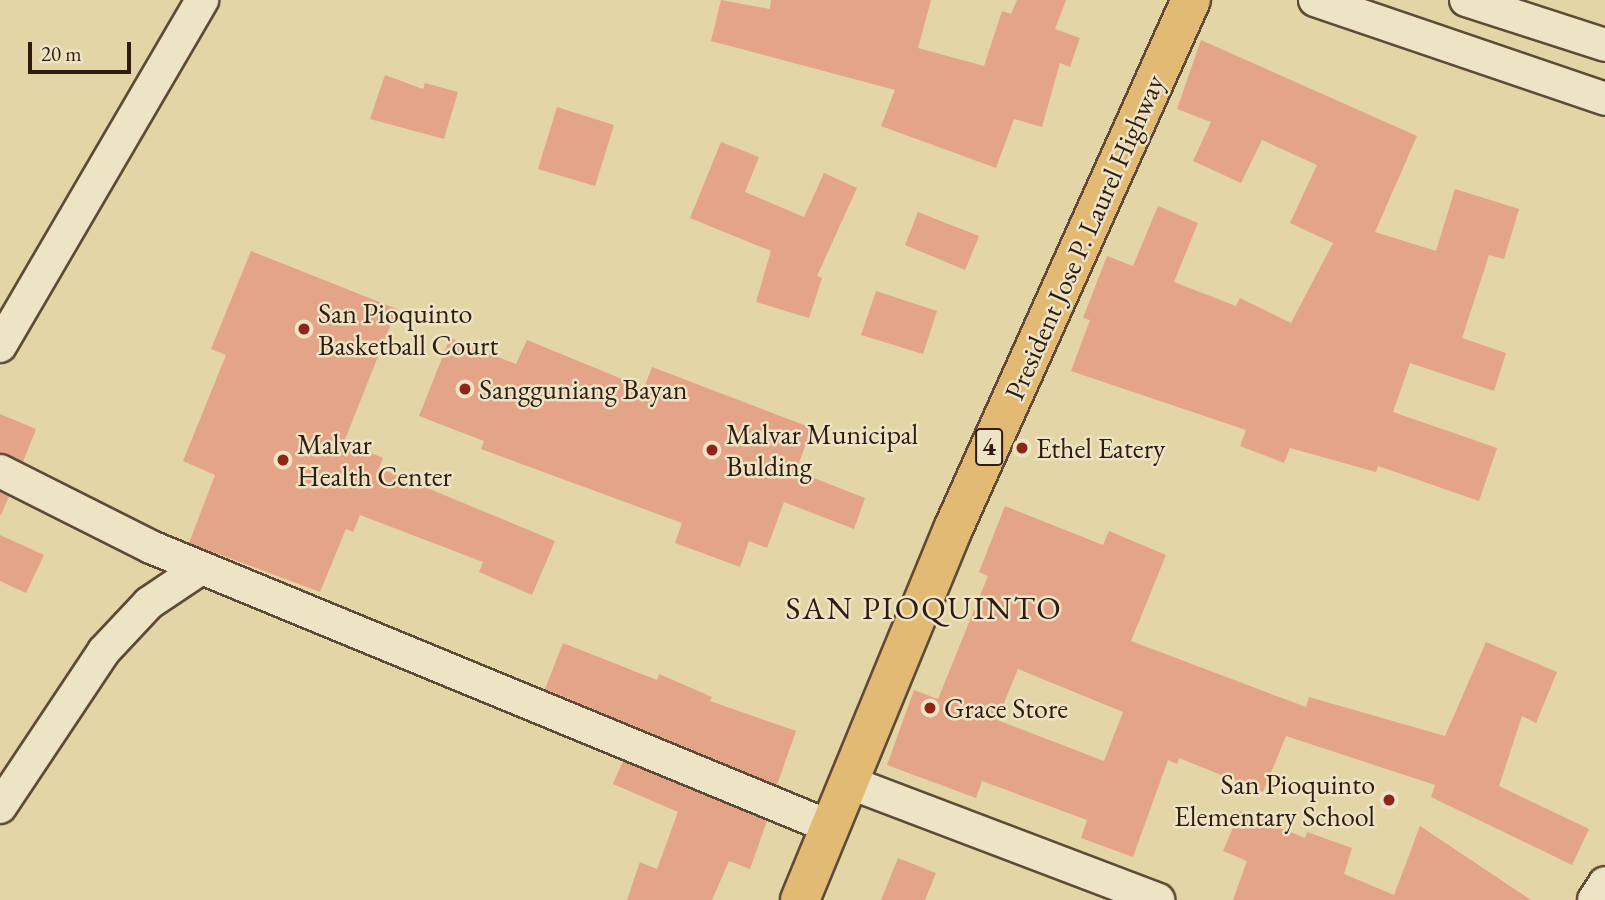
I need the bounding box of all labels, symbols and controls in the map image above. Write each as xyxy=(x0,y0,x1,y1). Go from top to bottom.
scale bar xyxy=(32,28,135,72)
text: 20 m xyxy=(41,40,82,67)
street label: President Jose P. Laurel Highway xyxy=(997,69,1171,405)
place label: San Pioquinto Basketball Court xyxy=(318,296,498,362)
marker: San Pioquinto Basketball Court xyxy=(296,321,312,337)
place label: Sangguniang Bayan xyxy=(479,372,688,406)
marker: Sangguniang Bayan xyxy=(457,381,473,397)
place label: Malvar Municipal Bulding xyxy=(726,417,918,483)
road number: 4 xyxy=(975,424,1003,470)
place label: Malvar Health Center xyxy=(297,427,452,493)
place label: Ethel Eatery xyxy=(1036,431,1165,465)
marker: Ethel Eatery xyxy=(1014,440,1030,456)
marker: Malvar Municipal Bulding xyxy=(704,442,720,458)
marker: Malvar Health Center xyxy=(275,452,291,468)
district label: SAN PIOQUINTO xyxy=(787,589,1061,627)
place label: Grace Store xyxy=(944,691,1068,725)
marker: Grace Store xyxy=(922,700,938,716)
place label: San Pioquinto Elementary School xyxy=(1174,767,1375,833)
marker: San Pioquinto Elementary School xyxy=(1381,792,1397,808)

